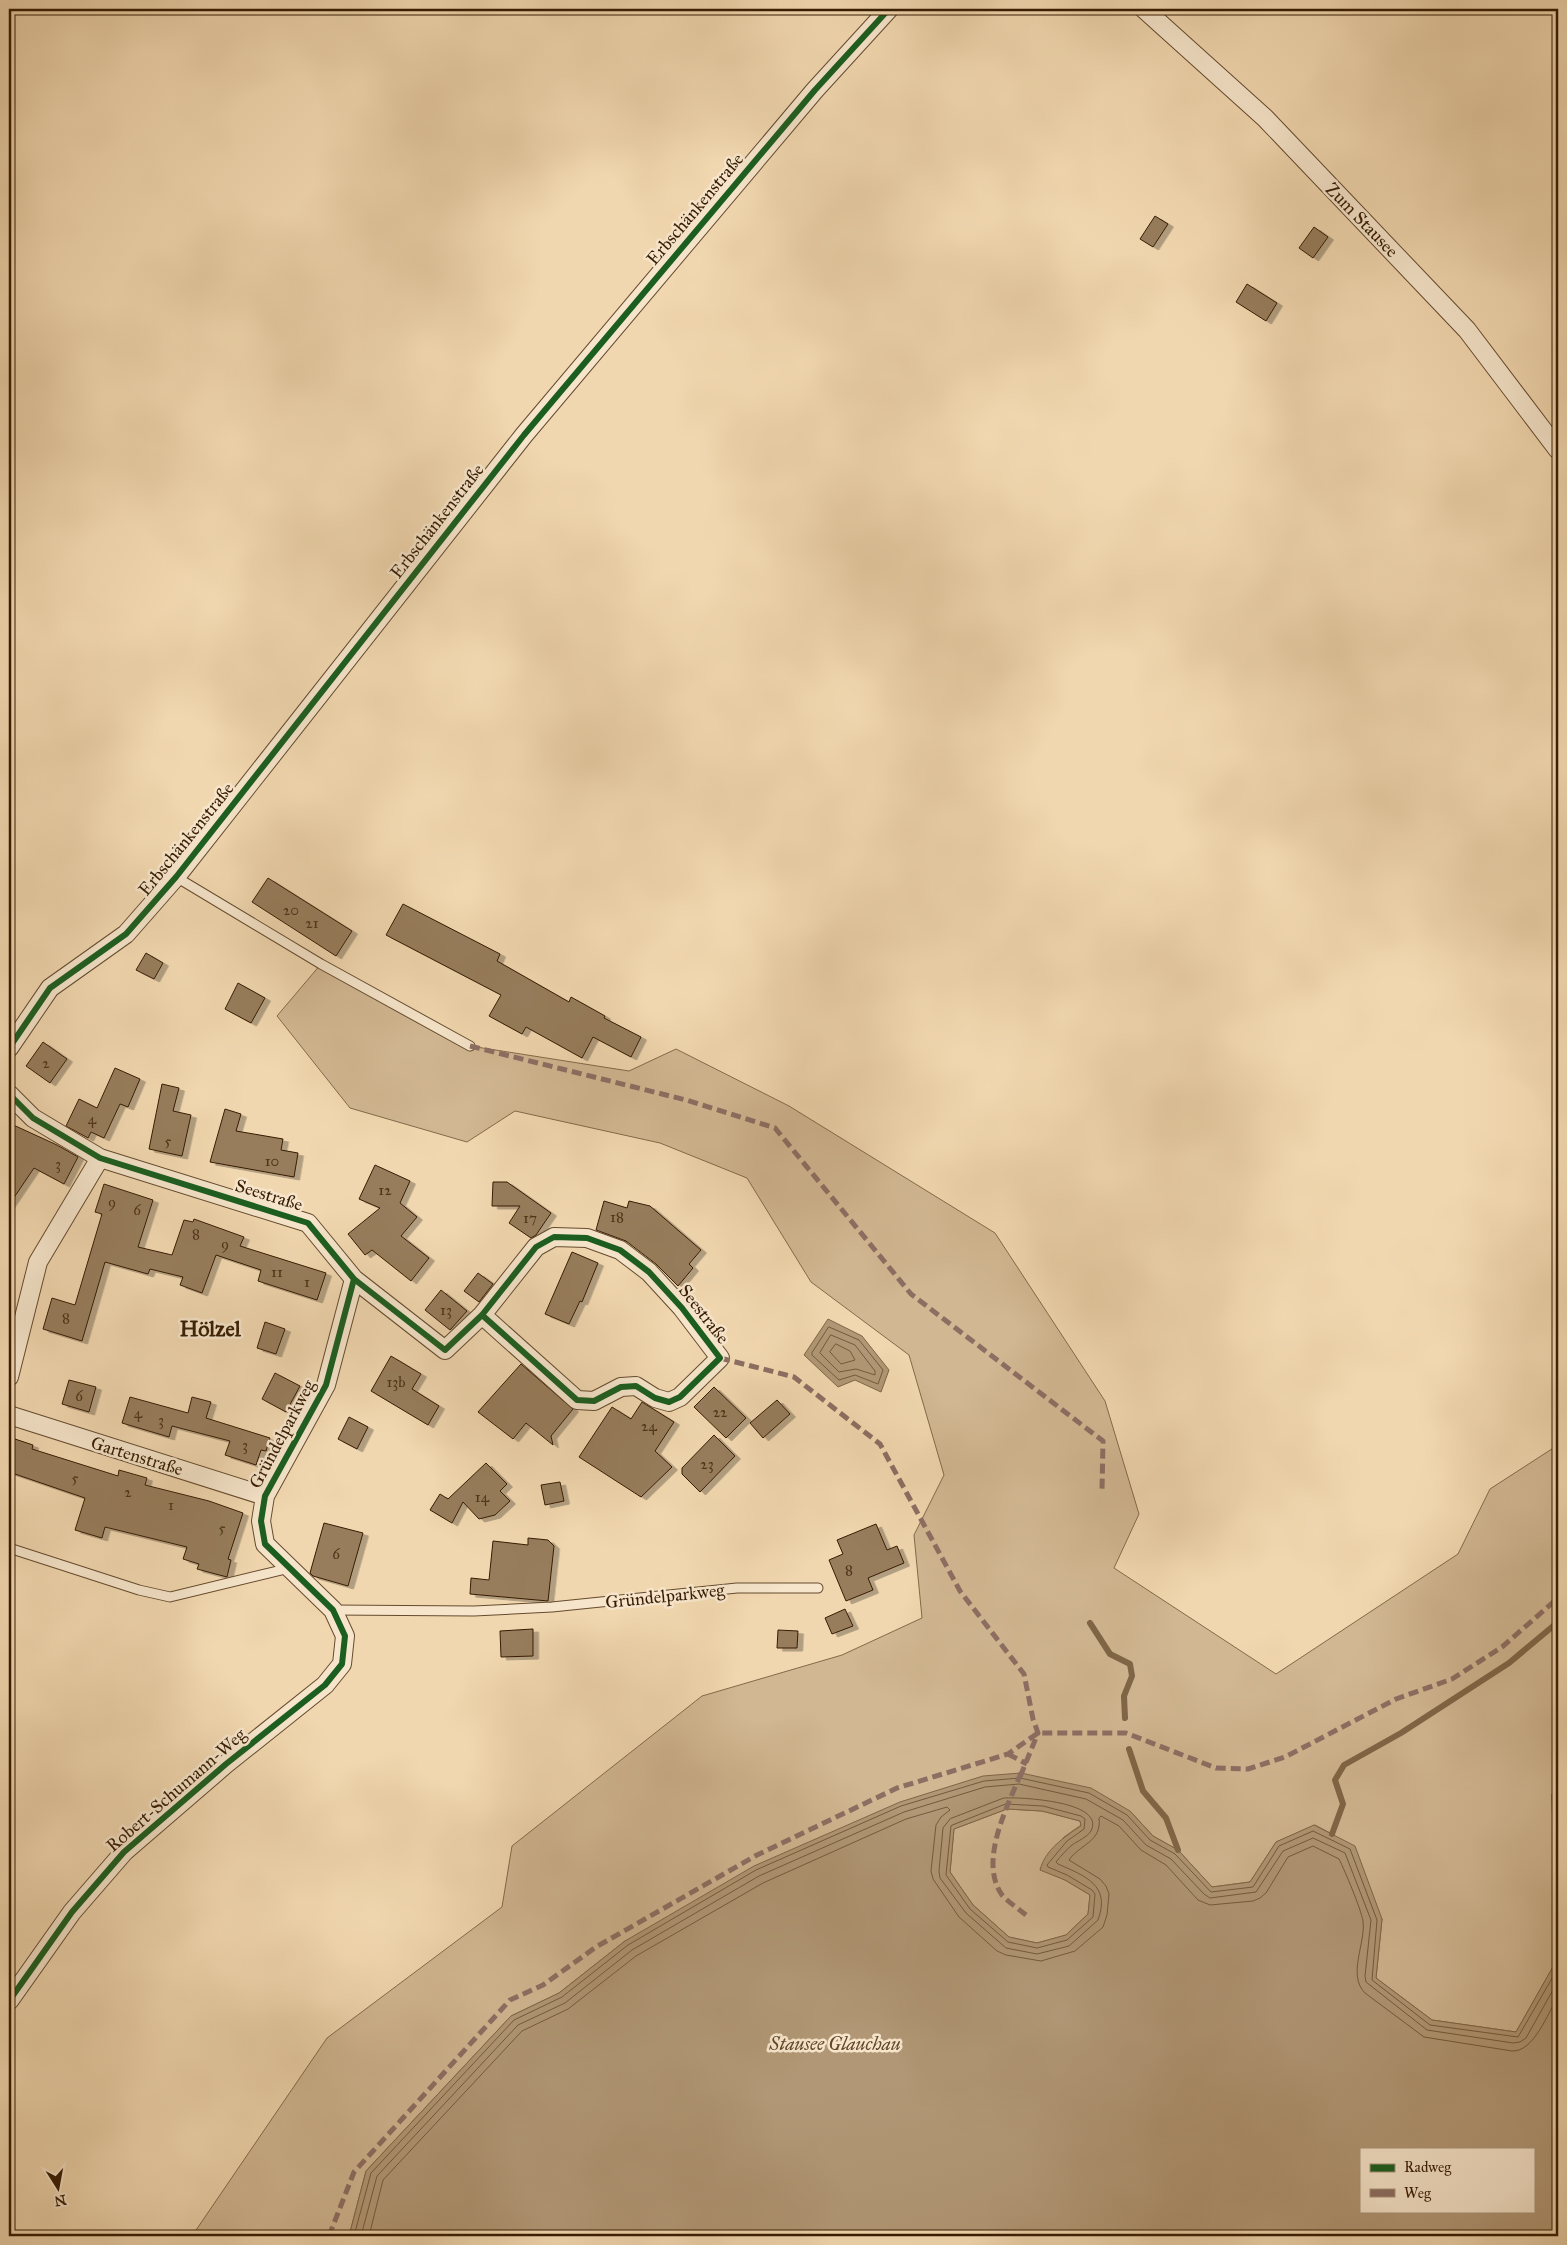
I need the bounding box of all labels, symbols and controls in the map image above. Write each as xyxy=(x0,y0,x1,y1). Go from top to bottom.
street label: Erbschänkenstraße xyxy=(642,149,748,269)
street label: Zum Stausee xyxy=(1321,178,1403,262)
street label: Erbschänkenstraße xyxy=(385,459,489,583)
street label: Erbschänkenstraße xyxy=(134,778,238,900)
house number: 20 xyxy=(283,901,299,919)
house number: 21 xyxy=(305,914,319,932)
house number: 2 xyxy=(42,1054,50,1072)
house number: 4 xyxy=(88,1110,97,1128)
house number: 5 xyxy=(165,1132,172,1150)
house number: 10 xyxy=(265,1152,279,1170)
house number: 3 xyxy=(55,1155,61,1173)
street label: Seestraße xyxy=(233,1174,305,1216)
house number: 12 xyxy=(378,1181,392,1199)
house number: 9 xyxy=(108,1193,116,1211)
house number: 6 xyxy=(133,1201,142,1219)
house number: 18 xyxy=(610,1208,624,1226)
house number: 17 xyxy=(523,1209,537,1227)
house number: 8 xyxy=(192,1225,200,1243)
house number: 9 xyxy=(221,1235,229,1253)
house number: 11 xyxy=(271,1263,283,1281)
house number: 1 xyxy=(304,1273,310,1291)
street label: Seestraße xyxy=(674,1280,734,1348)
house number: 13 xyxy=(440,1301,452,1319)
house number: 8 xyxy=(62,1309,70,1327)
district label: Hölzel xyxy=(179,1315,242,1342)
house number: 13b xyxy=(386,1373,406,1391)
street label: Gründelparkweg xyxy=(244,1375,321,1493)
house number: 6 xyxy=(75,1387,84,1405)
house number: 22 xyxy=(713,1403,728,1421)
house number: 4 xyxy=(134,1404,143,1422)
house number: 3 xyxy=(158,1411,164,1429)
house number: 24 xyxy=(641,1417,658,1435)
street label: Gartenstraße xyxy=(88,1432,186,1480)
house number: 3 xyxy=(242,1436,248,1454)
house number: 23 xyxy=(700,1455,714,1473)
house number: 5 xyxy=(72,1469,79,1487)
house number: 2 xyxy=(124,1483,132,1501)
house number: 14 xyxy=(475,1488,490,1506)
house number: 1 xyxy=(168,1496,174,1514)
house number: 5 xyxy=(219,1519,226,1537)
house number: 6 xyxy=(332,1545,341,1563)
house number: 8 xyxy=(845,1561,853,1579)
street label: Gründelparkweg xyxy=(604,1579,726,1614)
street label: Robert-Schumann-Weg xyxy=(102,1723,251,1857)
water label: Stausee Glauchau xyxy=(768,2032,901,2055)
legend xyxy=(1360,2148,1534,2212)
text: Radweg xyxy=(1404,2158,1452,2176)
north arrow xyxy=(32,2162,82,2212)
text: Weg xyxy=(1404,2184,1432,2202)
text: N xyxy=(53,2191,68,2210)

